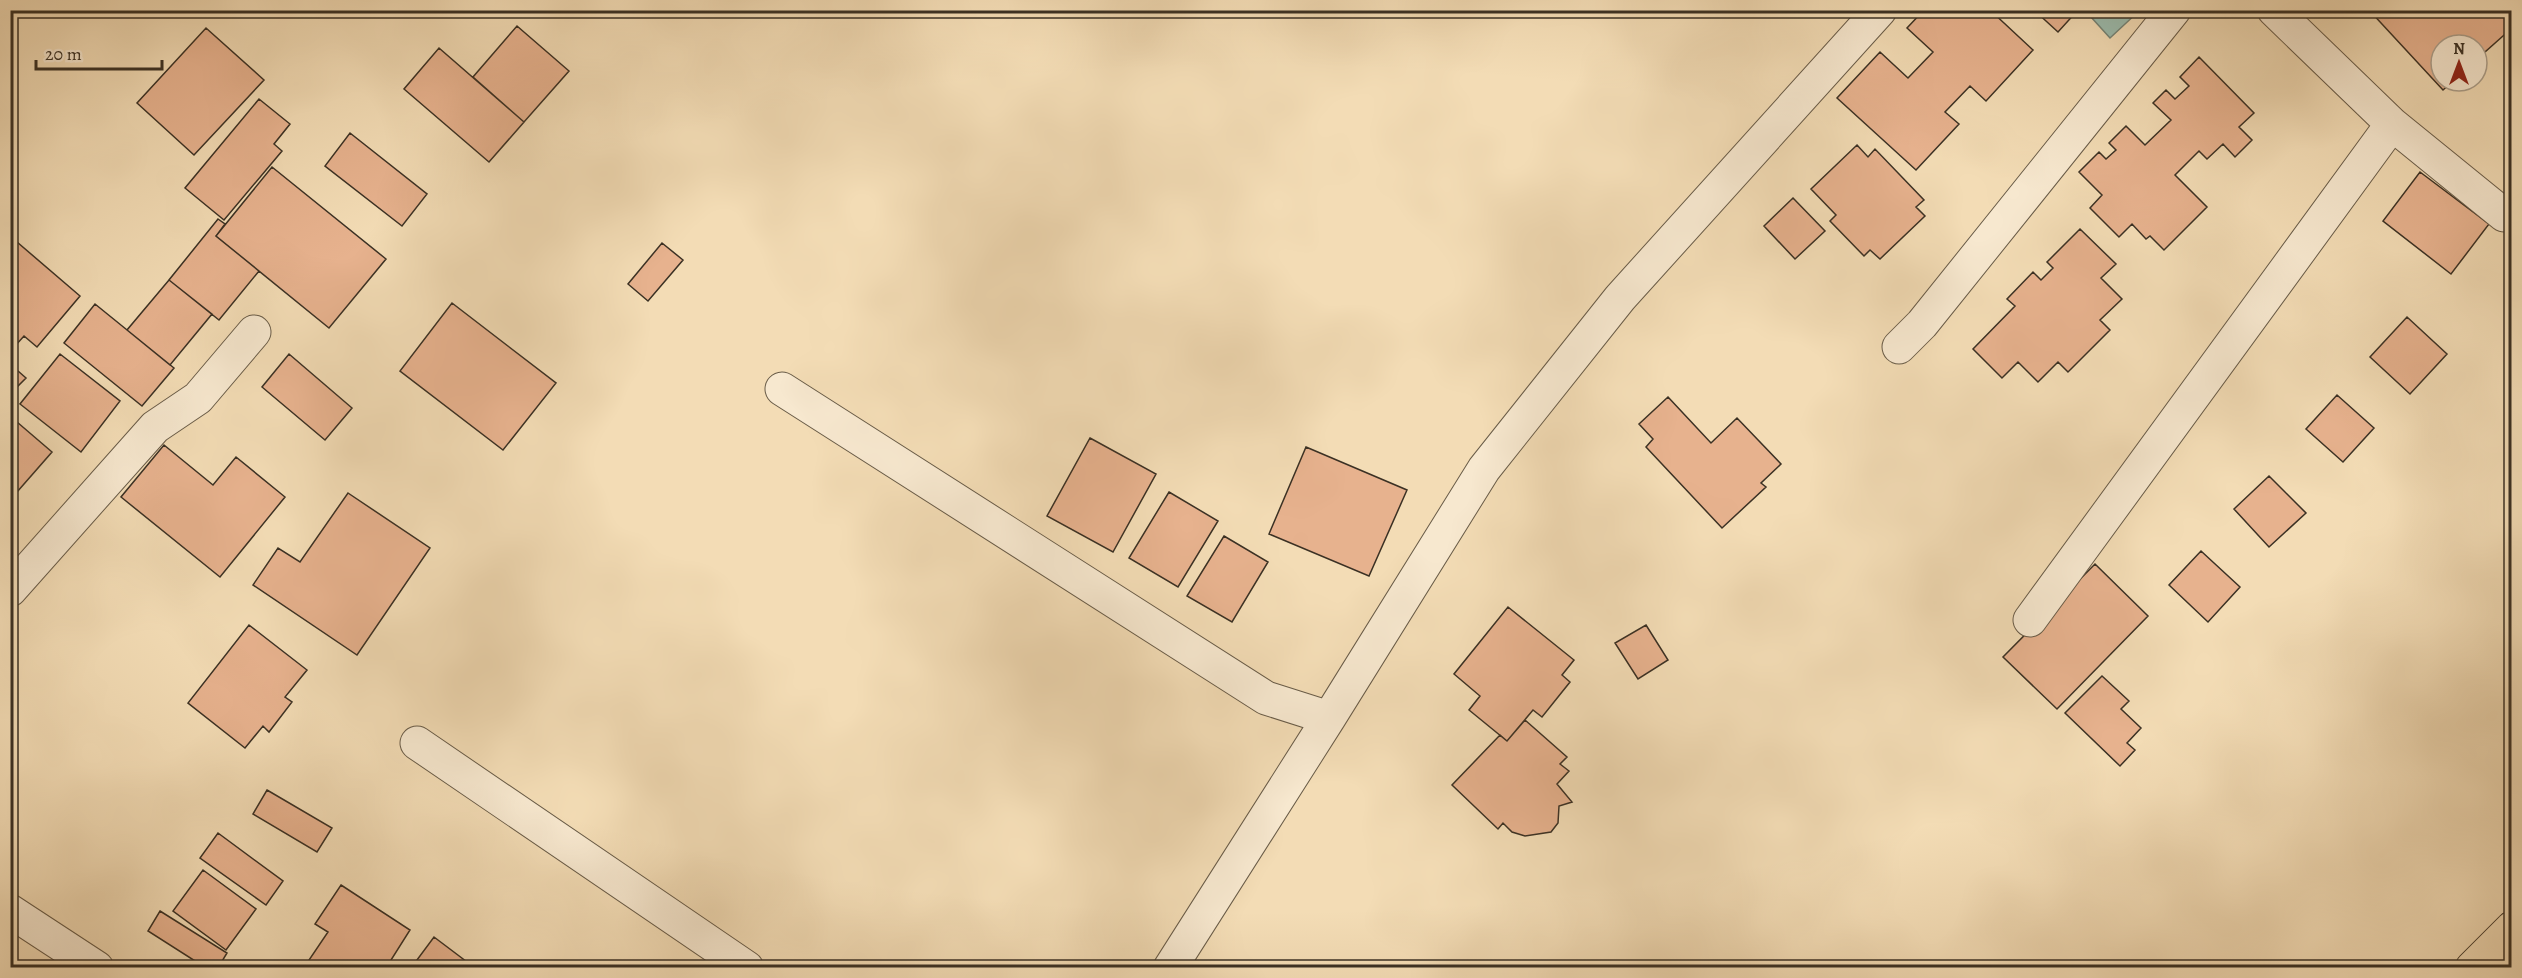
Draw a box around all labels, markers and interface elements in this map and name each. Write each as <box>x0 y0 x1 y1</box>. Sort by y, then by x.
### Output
scale bar <box>36 33 162 71</box>
north arrow <box>2429 33 2489 93</box>
text: N <box>2453 38 2465 60</box>
text: 20 m <box>45 42 82 66</box>

